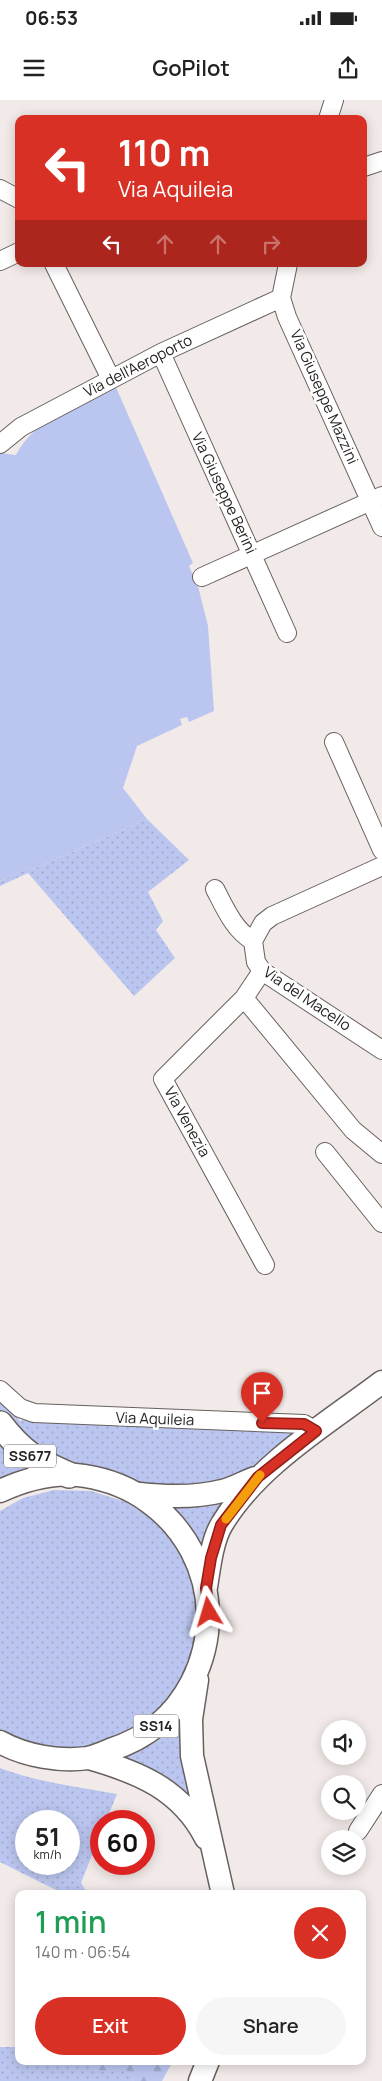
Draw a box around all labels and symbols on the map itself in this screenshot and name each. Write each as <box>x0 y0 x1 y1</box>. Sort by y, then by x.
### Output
street label: Via Giuseppe Mazzini <box>285 326 364 467</box>
street label: Via dell'Aeroporto <box>80 329 196 402</box>
street label: Via Giuseppe Berini <box>187 429 262 557</box>
street label: Via del Macello <box>259 962 355 1036</box>
street label: Via Venezia <box>159 1083 215 1161</box>
pin <box>241 1372 283 1423</box>
street label: Via Aquileia <box>115 1407 195 1430</box>
road number: SS677 <box>4 1444 56 1468</box>
position arrow <box>182 1585 234 1637</box>
road number: SS14 <box>134 1714 178 1738</box>
speed limit sign: 60 <box>90 1810 155 1875</box>

